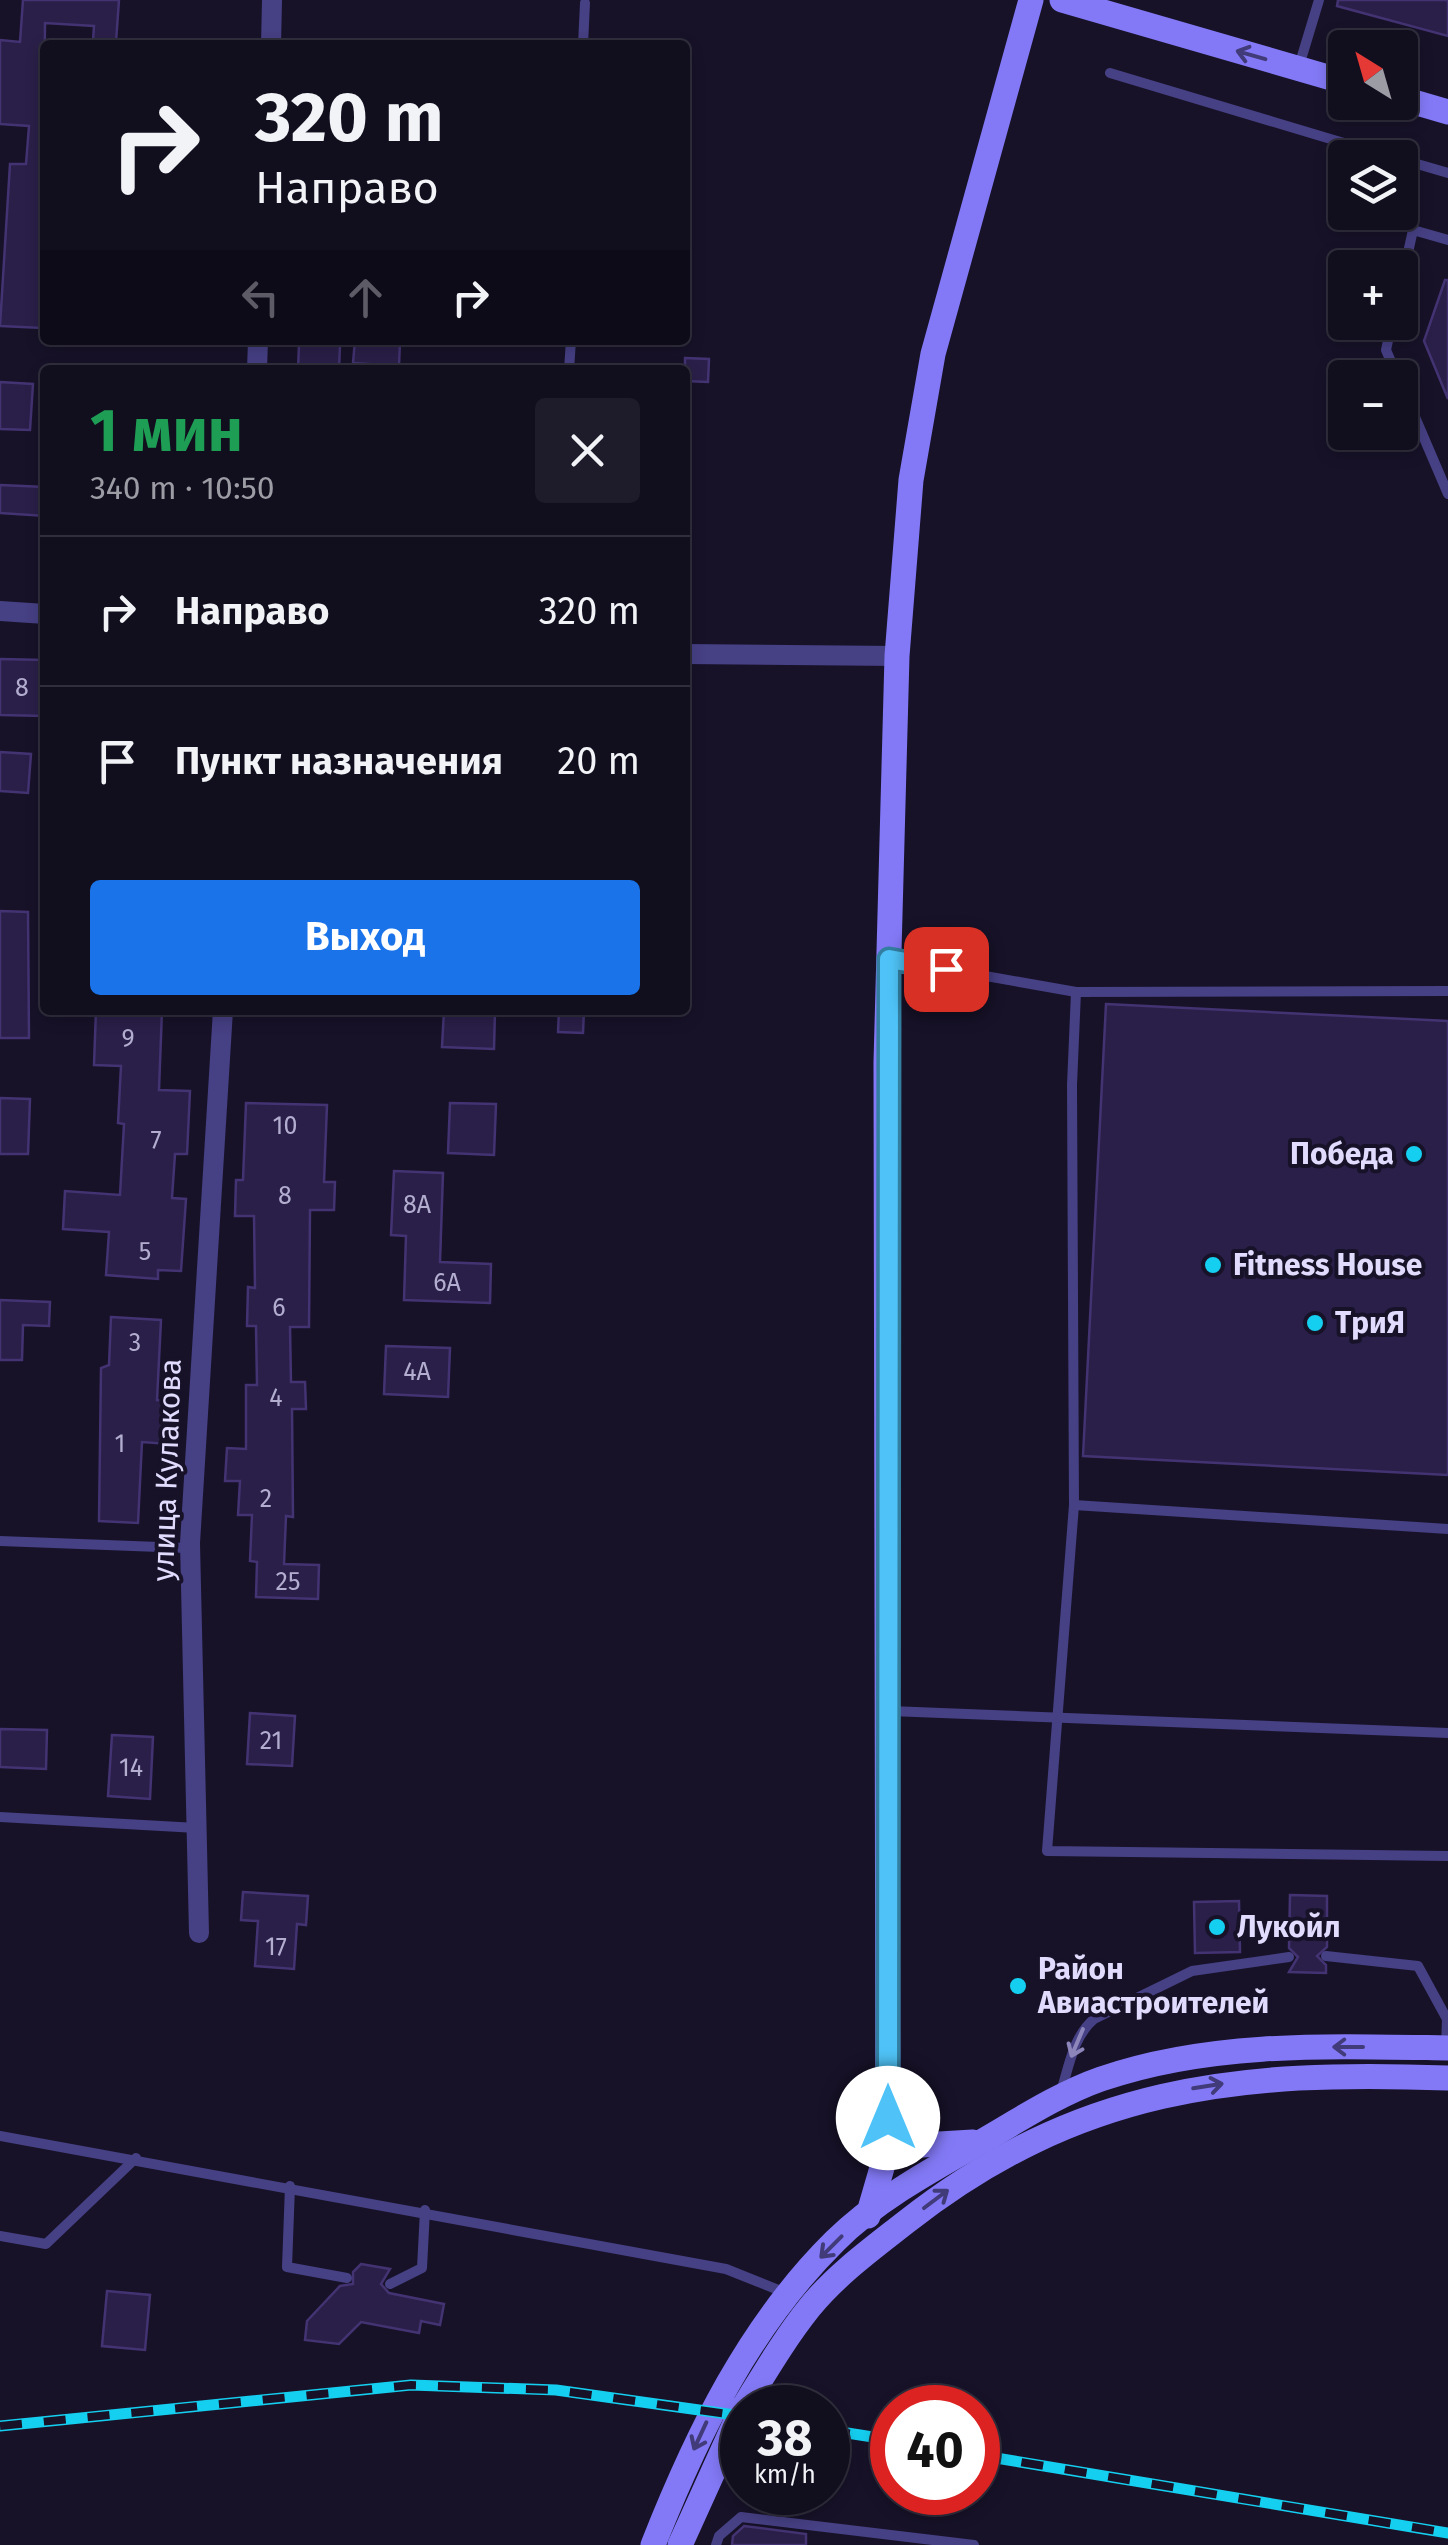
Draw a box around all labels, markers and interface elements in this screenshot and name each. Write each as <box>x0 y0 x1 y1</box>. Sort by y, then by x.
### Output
north arrow <box>1328 30 1418 120</box>
map controls <box>1328 30 1418 450</box>
one-way arrow <box>1236 45 1268 63</box>
text: 320 m <box>255 76 444 160</box>
icon: right <box>90 80 220 210</box>
button: layers <box>1328 140 1418 230</box>
text: Направо <box>255 161 439 215</box>
button: + <box>1328 250 1418 340</box>
icon: left <box>233 270 288 325</box>
icon: ahead <box>338 270 393 325</box>
icon: right <box>443 270 498 325</box>
button: − <box>1328 360 1418 450</box>
text: 1 мин <box>90 395 243 467</box>
button: close <box>535 398 640 503</box>
text: 340 m · 10:50 <box>90 469 275 507</box>
icon: right <box>90 584 145 639</box>
text: Направо <box>175 588 329 634</box>
text: 320 m <box>539 588 640 634</box>
house number: 8 <box>15 673 29 703</box>
icon: arrive <box>90 734 145 789</box>
text: Пункт назначения <box>175 738 503 784</box>
text: 20 m <box>557 738 640 784</box>
button: Выход <box>90 880 640 995</box>
pin <box>904 927 989 1012</box>
icon: arrive <box>919 942 974 997</box>
house number: 9 <box>121 1024 135 1054</box>
house number: 10 <box>273 1111 297 1141</box>
house number: 7 <box>150 1125 162 1155</box>
place label: Победа <box>1290 1136 1394 1172</box>
marker: Победа <box>1403 1143 1425 1165</box>
house number: 8 <box>278 1181 292 1211</box>
house number: 8А <box>403 1190 432 1220</box>
house number: 5 <box>139 1237 151 1267</box>
place label: Fitness House <box>1233 1247 1422 1283</box>
marker: Fitness House <box>1202 1254 1224 1276</box>
house number: 6А <box>433 1268 461 1298</box>
house number: 6 <box>272 1293 286 1323</box>
place label: ТриЯ <box>1335 1305 1405 1341</box>
marker: ТриЯ <box>1304 1312 1326 1334</box>
house number: 3 <box>129 1328 141 1358</box>
house number: 4А <box>403 1357 431 1387</box>
street label: улица Кулакова <box>145 1358 189 1582</box>
house number: 4 <box>269 1383 283 1413</box>
house number: 1 <box>115 1429 125 1459</box>
house number: 2 <box>260 1484 272 1514</box>
house number: 25 <box>276 1567 300 1597</box>
house number: 21 <box>260 1726 282 1756</box>
house number: 14 <box>119 1753 143 1783</box>
place label: Лукойл <box>1237 1909 1341 1945</box>
marker: Лукойл <box>1206 1916 1228 1938</box>
house number: 17 <box>265 1932 287 1962</box>
place label: Район Авиастроителей <box>1037 1951 1269 2021</box>
marker: Район Авиастроителей <box>1007 1975 1029 1997</box>
one-way arrow <box>1067 2027 1085 2058</box>
one-way arrow <box>1333 2037 1365 2056</box>
position arrow <box>836 2066 940 2170</box>
one-way arrow <box>1192 2076 1224 2095</box>
one-way arrow <box>922 2189 949 2210</box>
one-way arrow <box>819 2234 843 2258</box>
speed limit sign: 40 <box>870 2385 1000 2515</box>
text: 38 <box>757 2408 813 2468</box>
one-way arrow <box>690 2420 709 2450</box>
text: km/h <box>754 2460 816 2490</box>

